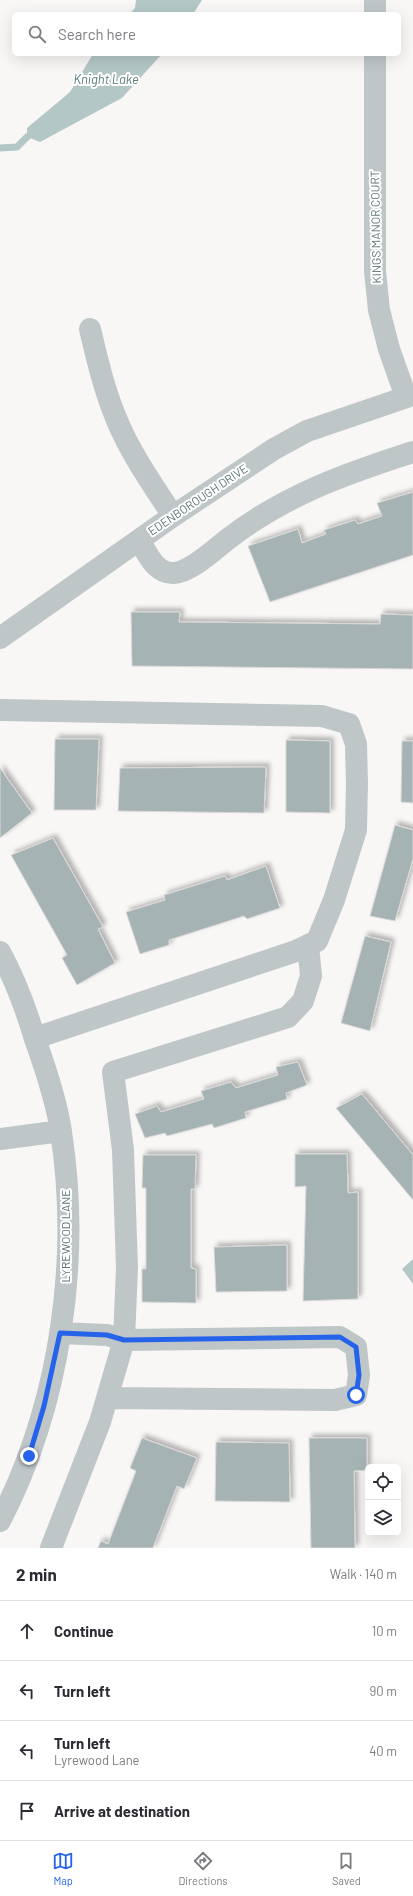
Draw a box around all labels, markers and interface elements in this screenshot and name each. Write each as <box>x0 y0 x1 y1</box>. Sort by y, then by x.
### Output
search box <box>12 12 401 56</box>
icon: search <box>26 23 48 45</box>
text: Search here <box>58 25 136 43</box>
water label: Knight Lake <box>73 71 139 87</box>
street label: KINGS MANOR COURT <box>367 170 383 284</box>
street label: EDENBOROUGH DRIVE <box>145 461 250 538</box>
street label: LYREWOOD LANE <box>58 1190 72 1282</box>
route start <box>347 1386 365 1404</box>
route end <box>20 1447 38 1465</box>
map controls <box>365 1464 401 1536</box>
button: locate <box>365 1464 401 1500</box>
button: layers <box>365 1500 401 1536</box>
text: 2 min <box>16 1564 57 1584</box>
text: Walk · 140 m <box>330 1566 397 1582</box>
icon: ahead <box>16 1620 38 1642</box>
text: Continue <box>54 1622 114 1640</box>
text: 10 m <box>372 1623 397 1639</box>
icon: left <box>16 1680 38 1702</box>
text: Turn left <box>54 1682 110 1700</box>
text: 90 m <box>370 1683 397 1699</box>
text: Turn left <box>54 1734 110 1752</box>
icon: left <box>16 1740 38 1762</box>
text: 40 m <box>369 1743 397 1759</box>
text: Lyrewood Lane <box>54 1752 140 1768</box>
icon: arrive <box>16 1800 38 1822</box>
text: Arrive at destination <box>54 1802 190 1820</box>
tab: Map <box>52 1850 74 1887</box>
tab: Directions <box>178 1850 228 1887</box>
tab: Saved <box>332 1850 361 1887</box>

